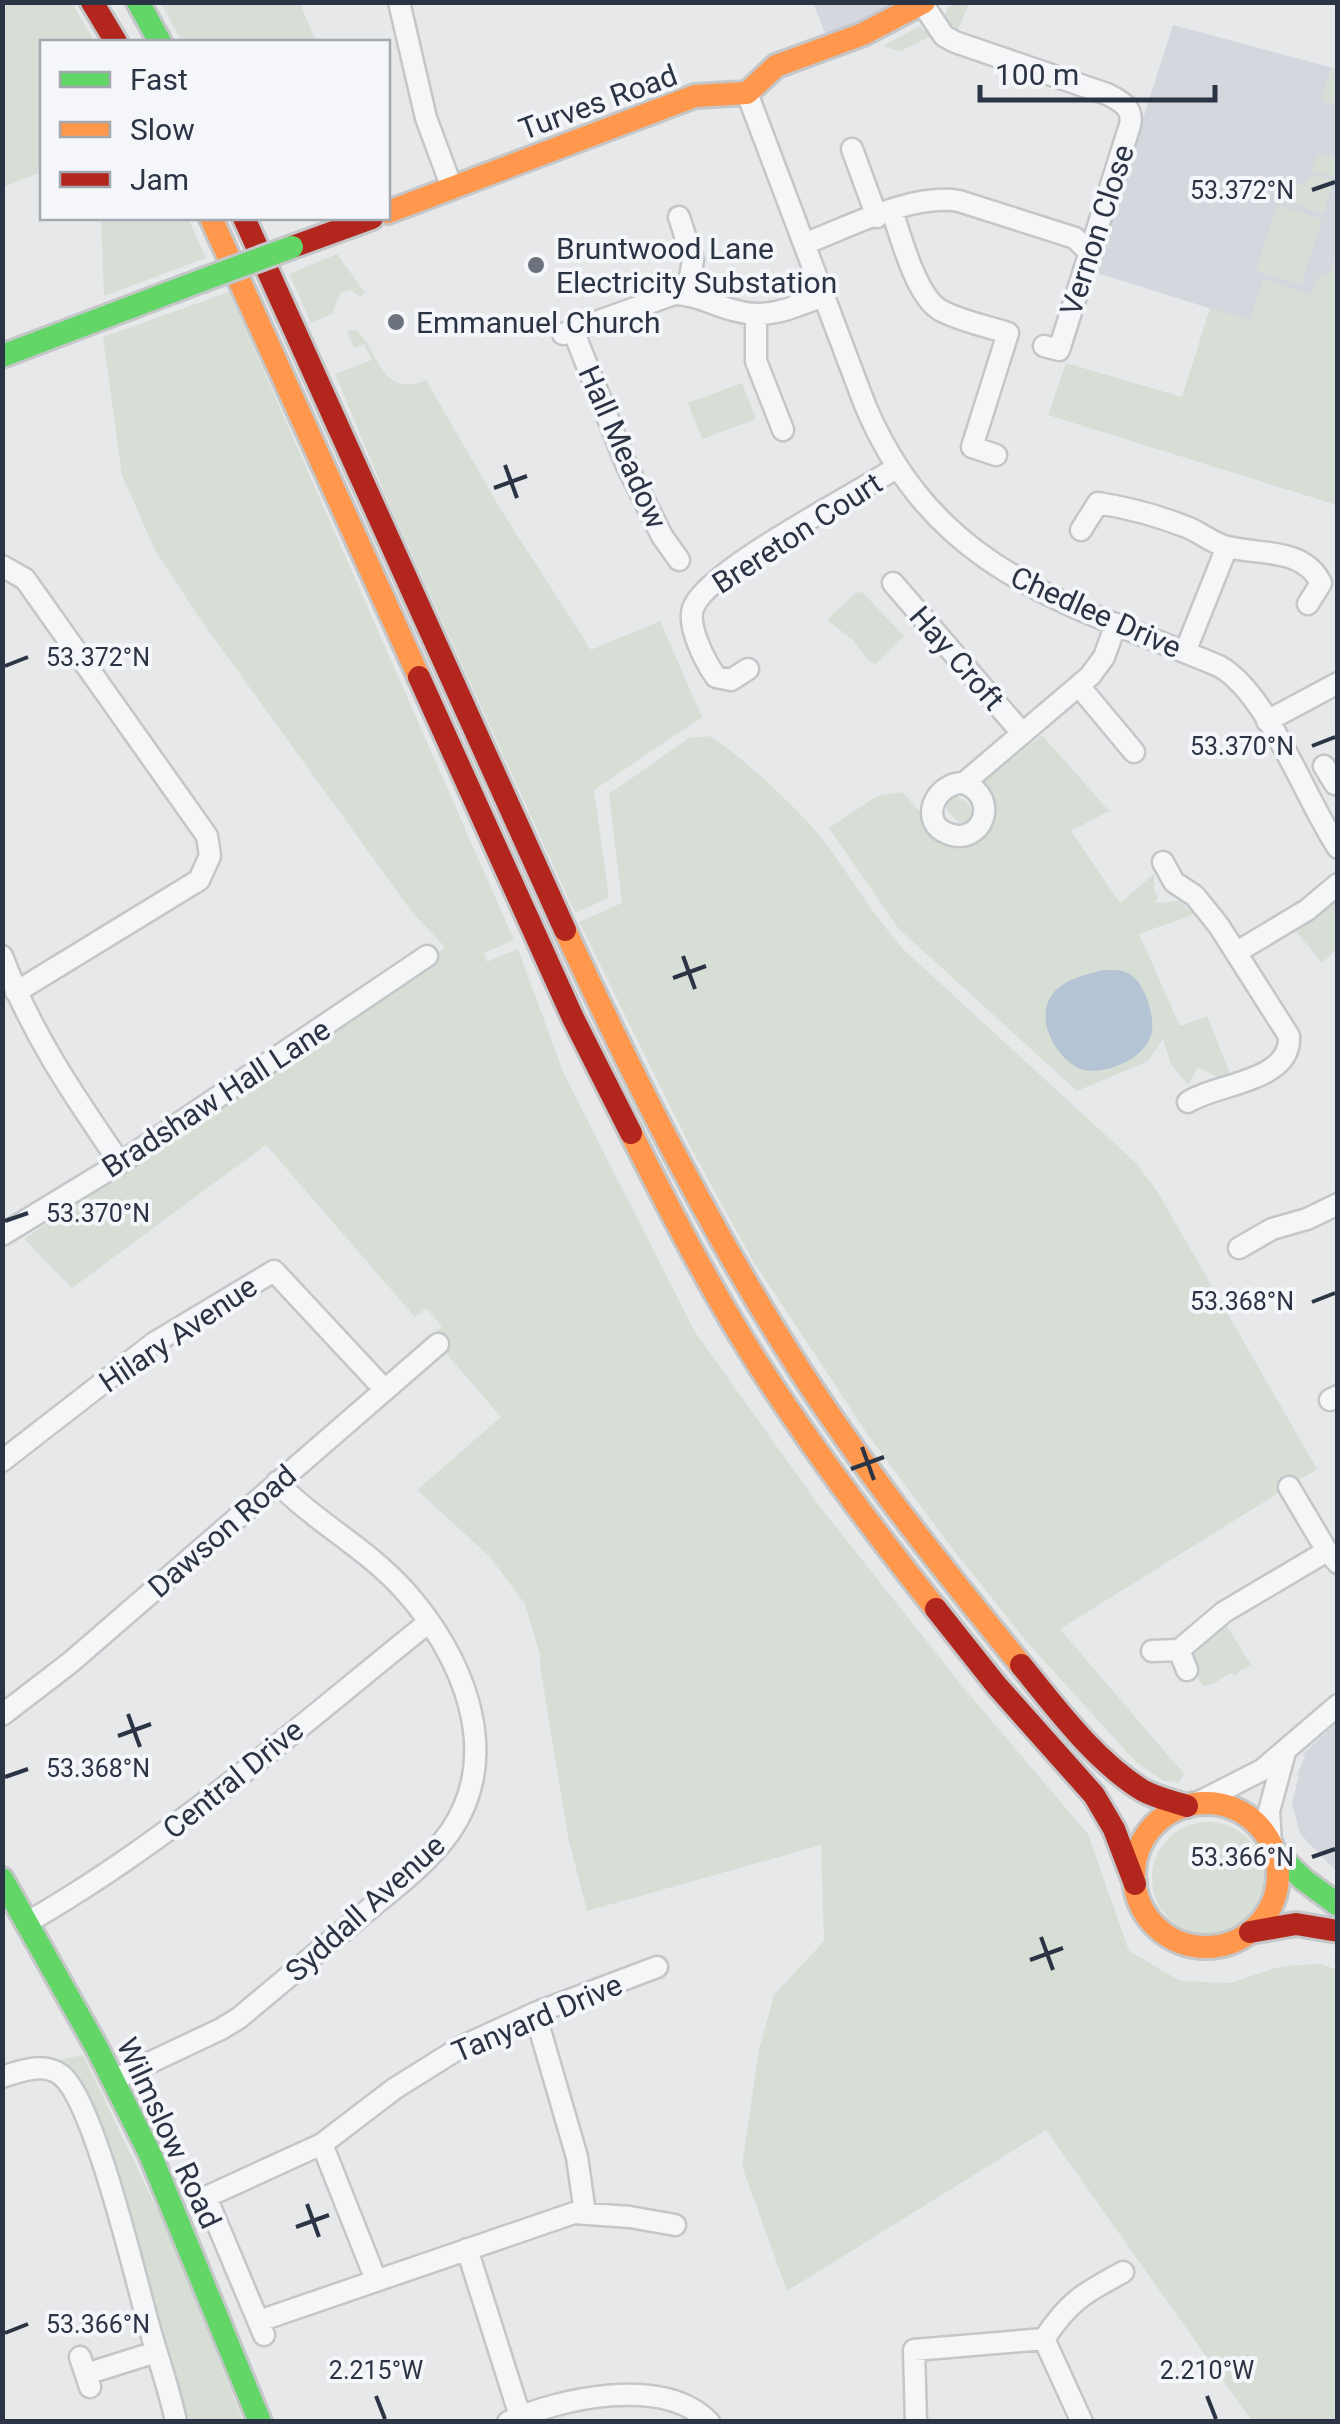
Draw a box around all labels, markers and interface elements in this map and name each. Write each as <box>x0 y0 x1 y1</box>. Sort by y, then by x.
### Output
legend <box>40 40 390 220</box>
scale bar <box>980 40 1215 102</box>
street label: Turves Road <box>514 57 682 147</box>
text: 100 m <box>995 57 1079 92</box>
text: Fast <box>130 62 188 97</box>
text: Slow <box>130 112 195 147</box>
street label: Vernon Close <box>1053 140 1141 320</box>
text: Jam <box>130 162 189 197</box>
text: 53.372°N <box>1190 176 1294 205</box>
place label: Bruntwood Lane Electricity Substation <box>556 231 837 300</box>
marker: Bruntwood Lane Electricity Substation <box>525 254 547 276</box>
place label: Emmanuel Church <box>416 305 660 340</box>
marker: Emmanuel Church <box>385 311 407 333</box>
street label: Hall Meadow <box>571 360 675 534</box>
street label: Brereton Court <box>706 465 888 601</box>
street label: Chedlee Drive <box>1005 559 1187 665</box>
street label: Hay Croft <box>902 599 1012 717</box>
text: 53.372°N <box>46 643 150 672</box>
text: 53.370°N <box>1190 732 1294 761</box>
street label: Bradshaw Hall Lane <box>96 1011 336 1185</box>
text: 53.370°N <box>46 1199 150 1228</box>
street label: Hilary Avenue <box>93 1268 263 1400</box>
text: 53.368°N <box>1190 1287 1294 1316</box>
street label: Dawson Road <box>141 1457 303 1605</box>
street label: Central Drive <box>156 1712 310 1846</box>
text: 53.368°N <box>46 1754 150 1783</box>
street label: Syddall Avenue <box>278 1827 452 1989</box>
text: 53.366°N <box>1190 1843 1294 1872</box>
street label: Tanyard Drive <box>447 1967 627 2069</box>
street label: Wilmslow Road <box>110 2032 228 2234</box>
text: 53.366°N <box>46 2310 150 2339</box>
text: 2.215°W <box>329 2356 423 2385</box>
text: 2.210°W <box>1160 2356 1254 2385</box>

